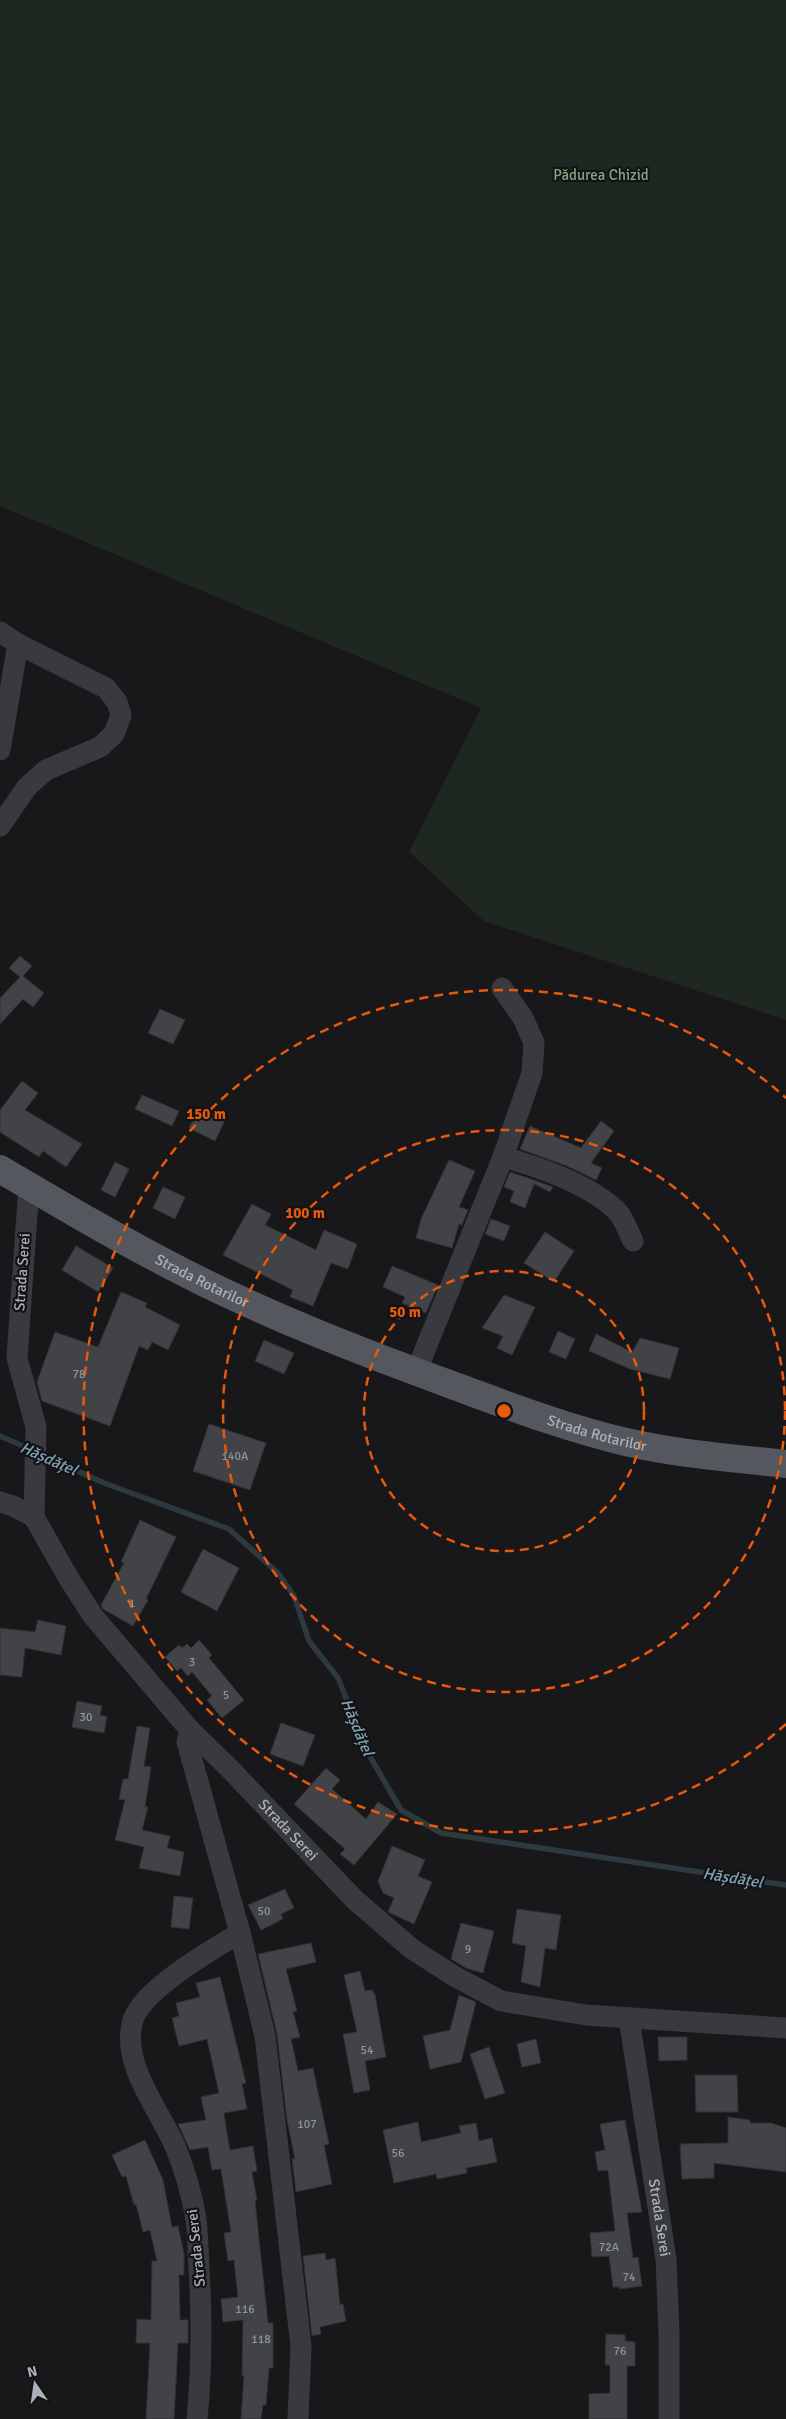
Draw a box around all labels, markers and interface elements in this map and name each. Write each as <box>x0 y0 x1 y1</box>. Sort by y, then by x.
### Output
park label: Pădurea Chizid <box>553 166 649 184</box>
text: 150 m <box>186 1105 226 1123</box>
text: 100 m <box>285 1204 325 1222</box>
street label: Strada Serei <box>10 1232 34 1312</box>
street label: Strada Rotarilor <box>152 1250 252 1312</box>
text: 50 m <box>389 1303 421 1321</box>
house number: 78 <box>73 1367 85 1382</box>
centre of rings <box>495 1402 513 1420</box>
street label: Strada Rotarilor <box>545 1411 649 1455</box>
water label: Hășdățel <box>17 1437 81 1481</box>
house number: 140A <box>222 1449 249 1464</box>
house number: 1 <box>129 1596 135 1611</box>
house number: 3 <box>189 1655 195 1670</box>
house number: 5 <box>223 1688 229 1703</box>
water label: Hășdățel <box>336 1696 379 1760</box>
house number: 30 <box>80 1710 92 1725</box>
street label: Strada Serei <box>255 1795 322 1864</box>
water label: Hășdățel <box>701 1863 766 1893</box>
house number: 50 <box>258 1904 270 1919</box>
house number: 9 <box>465 1942 471 1957</box>
house number: 54 <box>361 2043 374 2058</box>
house number: 107 <box>297 2117 317 2132</box>
house number: 56 <box>392 2146 404 2161</box>
street label: Strada Serei <box>645 2178 674 2258</box>
street label: Strada Serei <box>183 2208 209 2288</box>
house number: 72A <box>599 2240 620 2255</box>
house number: 74 <box>623 2270 636 2285</box>
house number: 116 <box>235 2302 255 2317</box>
house number: 118 <box>251 2332 271 2347</box>
house number: 76 <box>614 2344 626 2359</box>
north arrow <box>10 2359 60 2409</box>
text: N <box>26 2362 39 2381</box>

